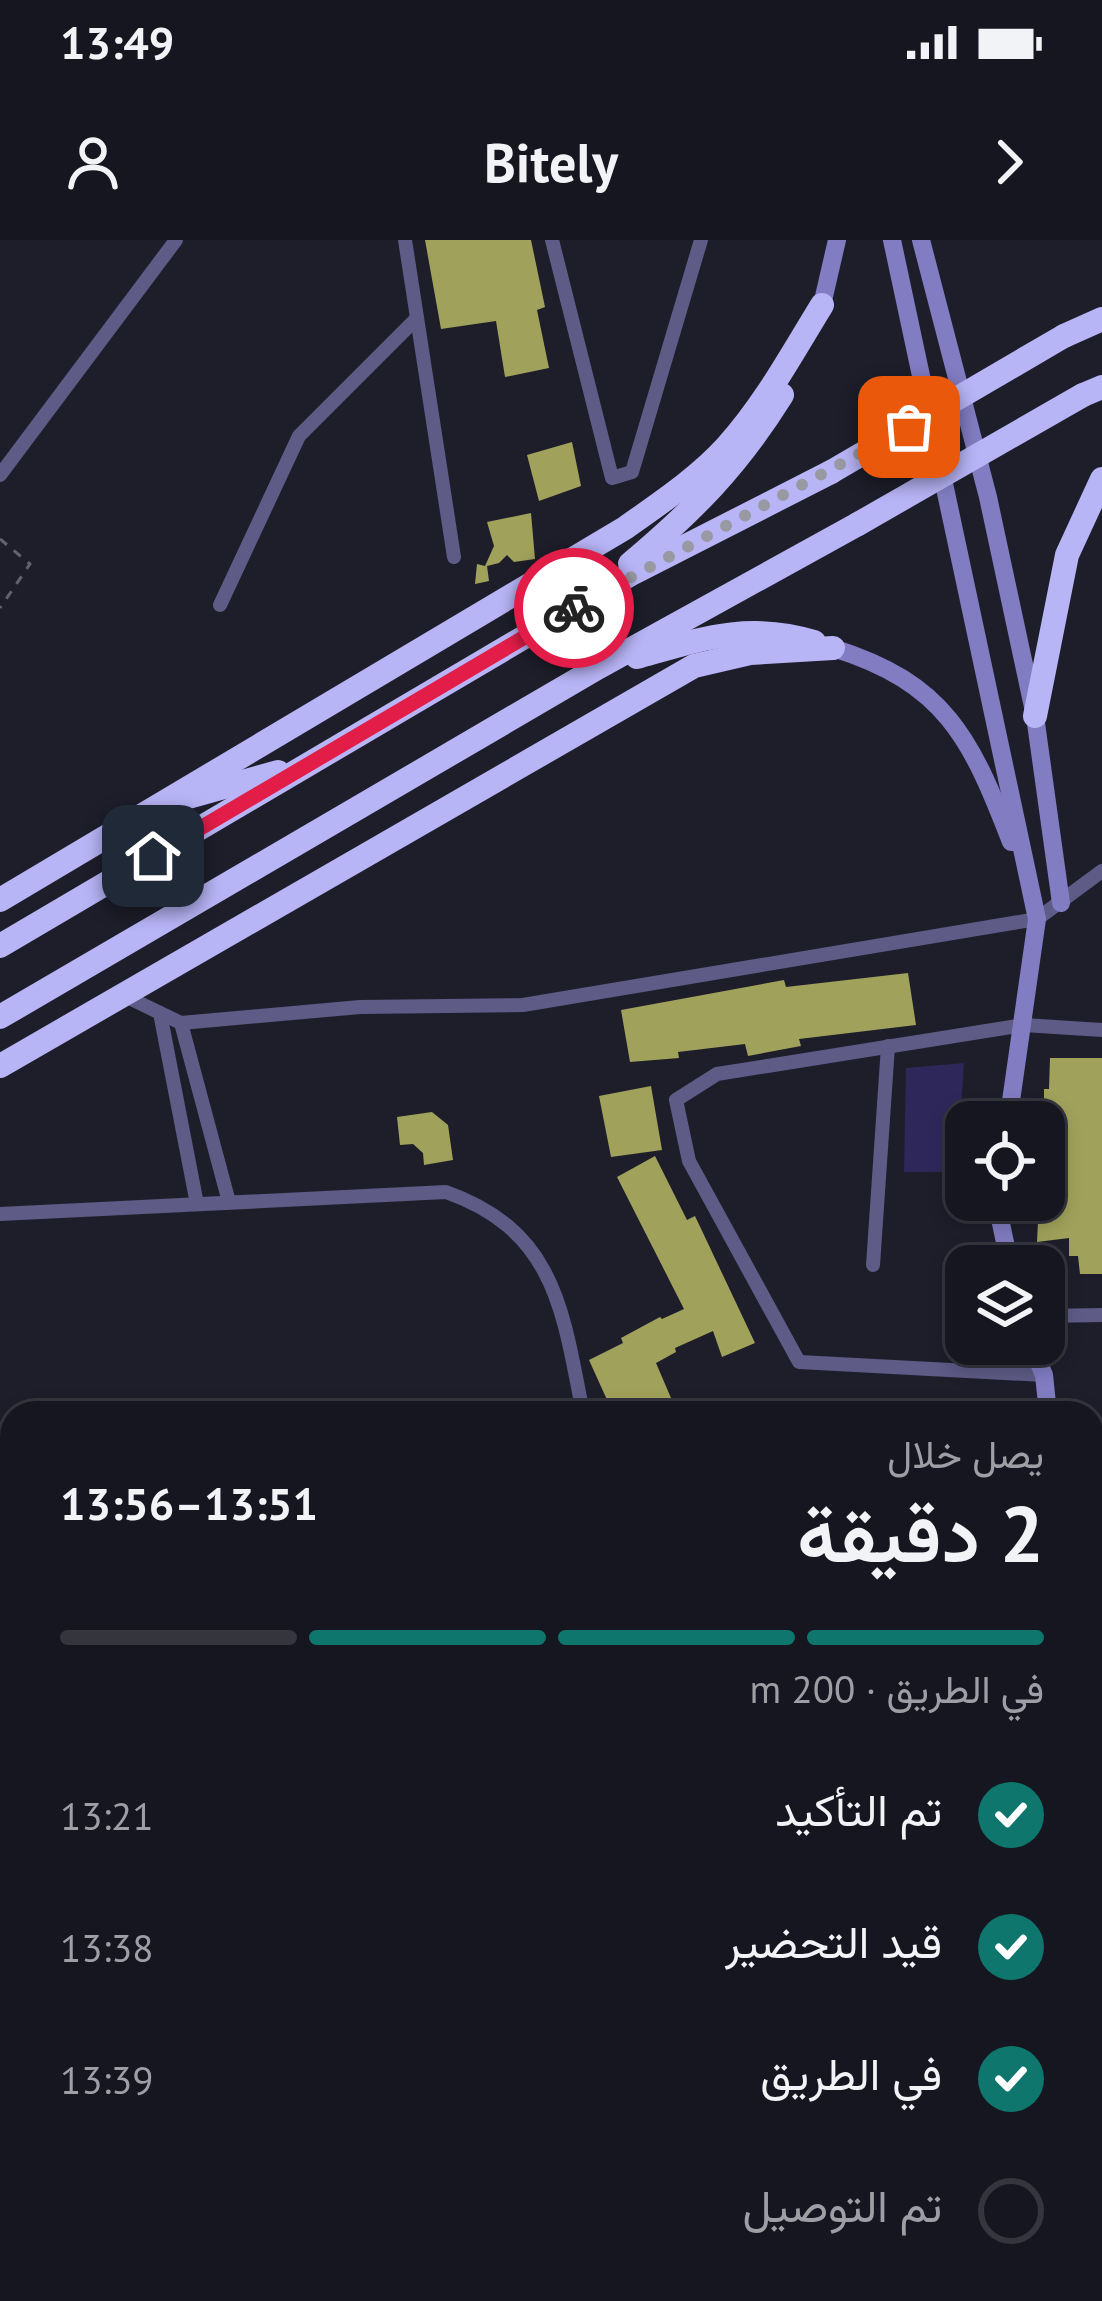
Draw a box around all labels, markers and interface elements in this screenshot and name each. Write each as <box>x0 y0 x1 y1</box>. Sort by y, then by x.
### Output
text: 13:49 <box>60 13 174 71</box>
text: Bitely <box>484 127 618 197</box>
icon: person <box>60 129 126 195</box>
icon: forward <box>976 129 1042 195</box>
pin <box>858 376 960 478</box>
icon: bag <box>876 394 942 460</box>
courier <box>514 548 634 668</box>
icon: bike <box>541 575 607 641</box>
pin <box>102 805 204 907</box>
icon: home <box>120 823 186 889</box>
map controls <box>945 1101 1065 1365</box>
button: locate <box>945 1101 1065 1221</box>
button: layers <box>945 1245 1065 1365</box>
text: يصل خلال <box>887 1428 1044 1479</box>
text: 13:51–13:56 <box>60 1474 318 1532</box>
text: 2 دقيقة <box>797 1483 1044 1584</box>
text: في الطريق · 200 m <box>749 1663 1044 1714</box>
text: تم التأكيد <box>775 1780 942 1838</box>
icon: check <box>978 1782 1044 1848</box>
text: 13:21 <box>60 1790 154 1841</box>
text: قيد التحضير <box>725 1912 942 1970</box>
icon: check <box>978 1914 1044 1980</box>
text: 13:38 <box>60 1922 154 1973</box>
text: في الطريق <box>760 2044 942 2102</box>
icon: check <box>978 2046 1044 2112</box>
text: 13:39 <box>60 2054 154 2105</box>
text: تم التوصيل <box>742 2176 942 2234</box>

